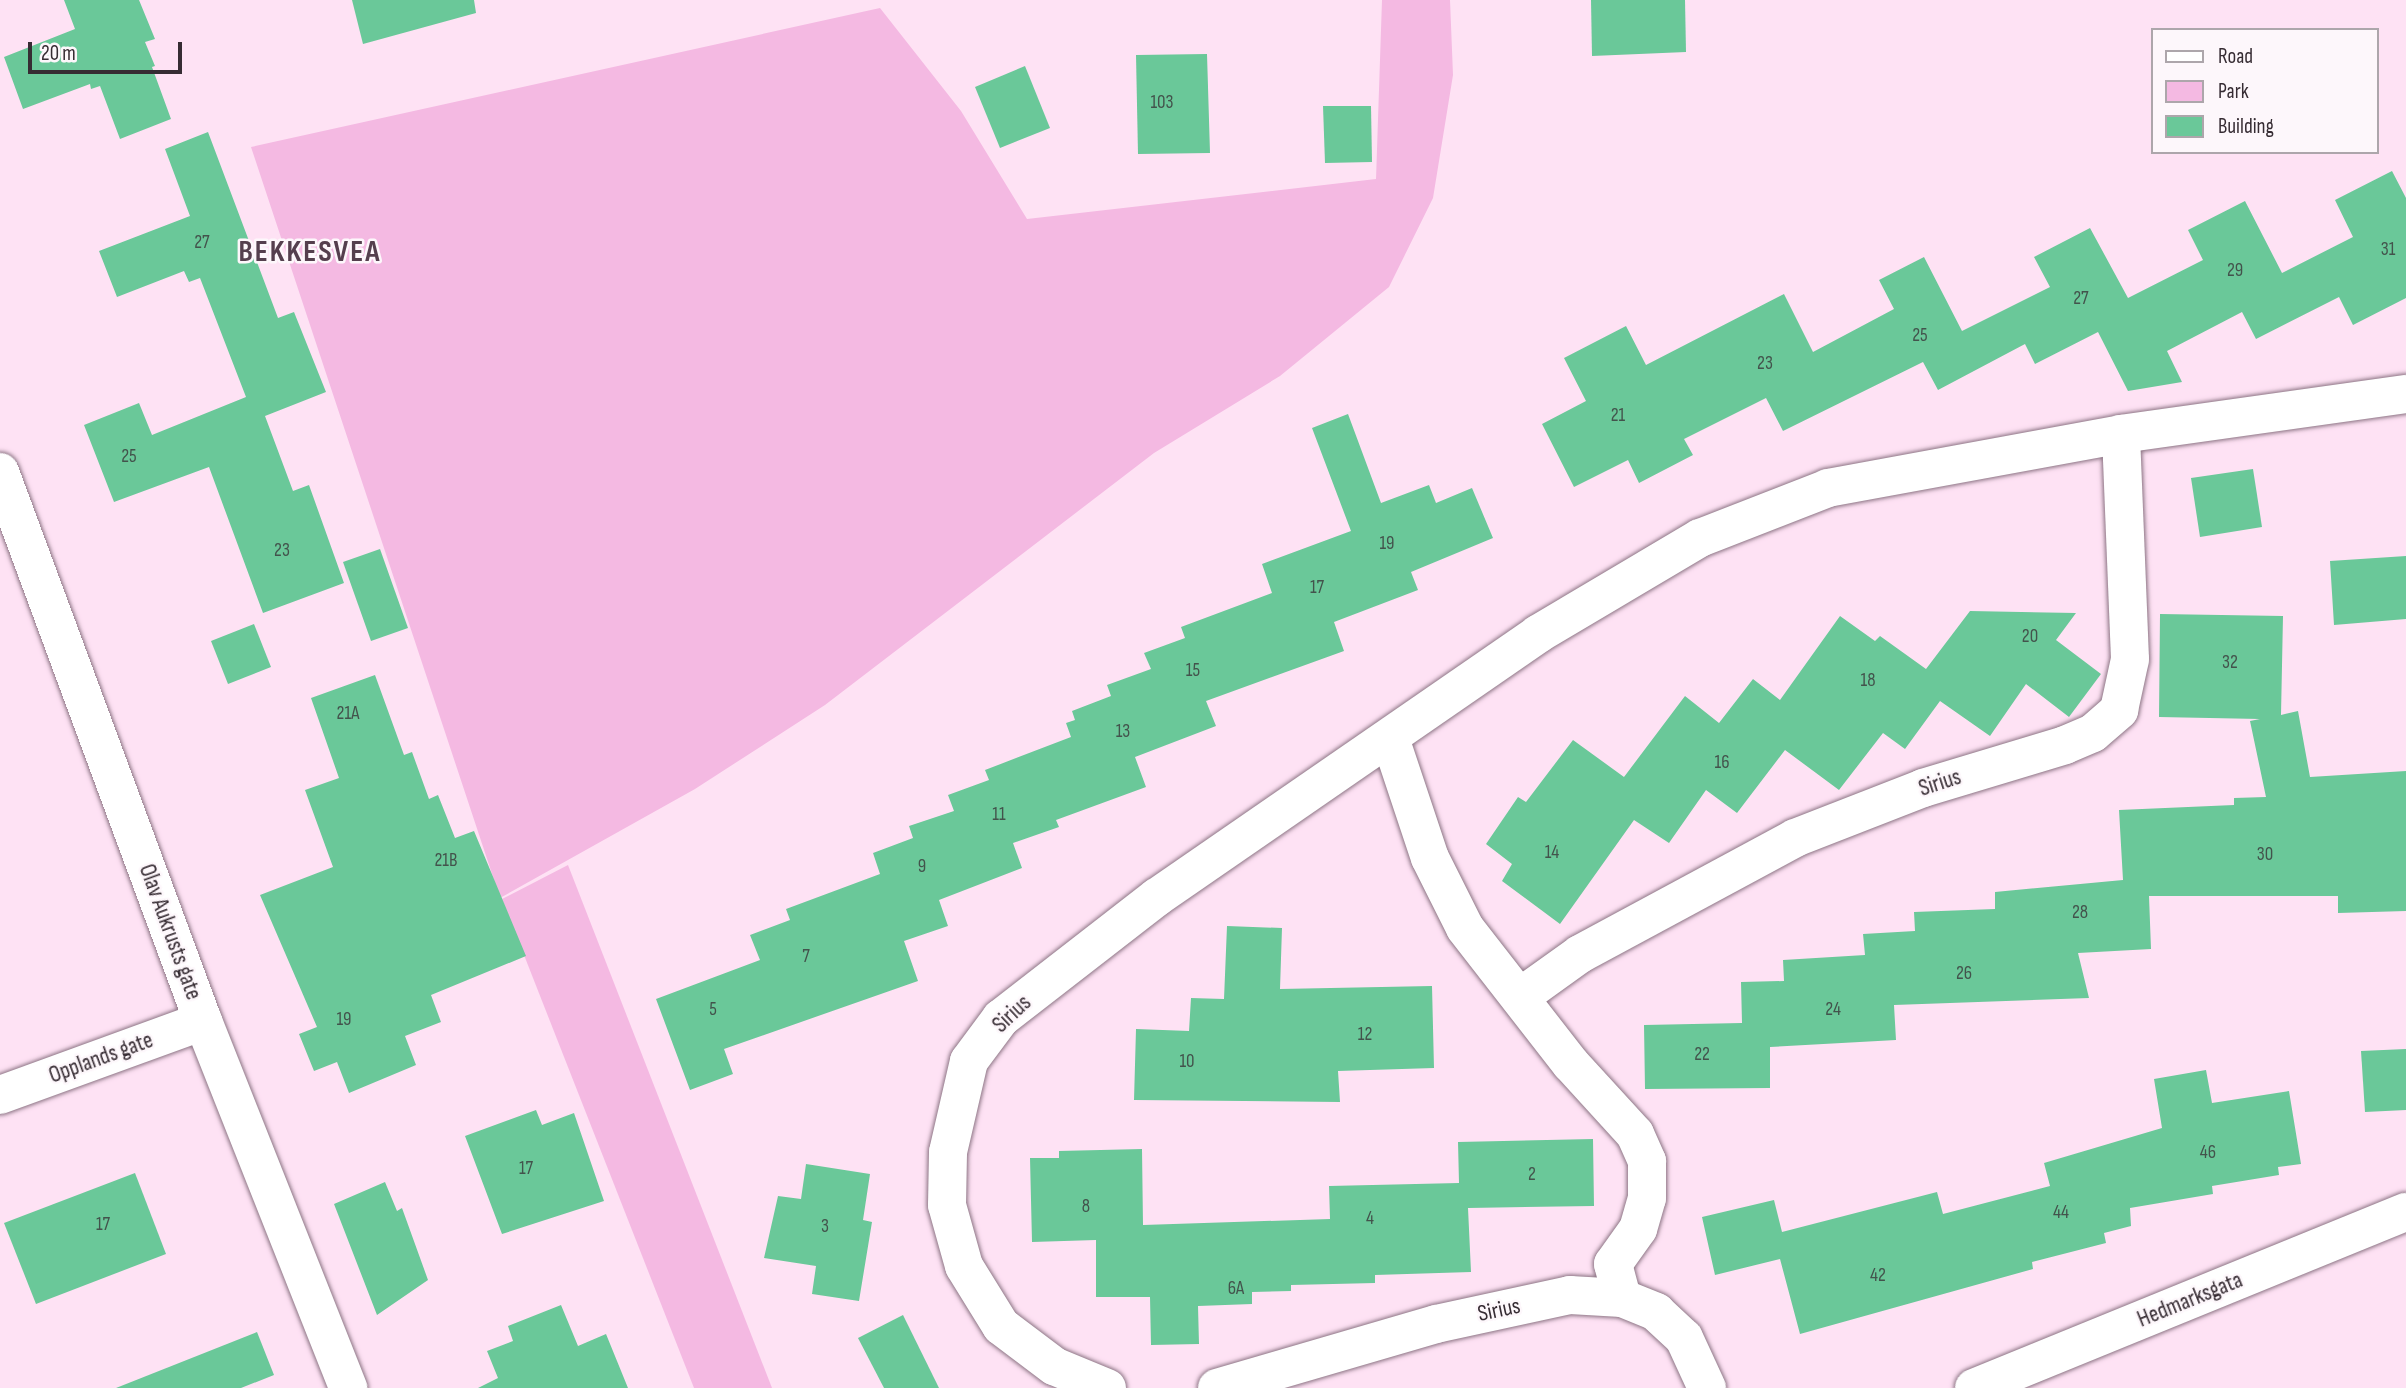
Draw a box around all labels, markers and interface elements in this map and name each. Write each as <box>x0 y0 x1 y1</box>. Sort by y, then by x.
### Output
scale bar <box>32 28 186 72</box>
legend <box>2150 28 2378 154</box>
text: 20 m <box>41 41 76 66</box>
text: Road <box>2218 44 2253 69</box>
text: Park <box>2218 79 2249 104</box>
house number: 103 <box>1150 92 1174 114</box>
text: Building <box>2218 114 2274 139</box>
house number: 27 <box>194 232 210 254</box>
district label: BEKKESVEA <box>240 234 380 270</box>
house number: 31 <box>2381 239 2395 261</box>
house number: 29 <box>2227 260 2243 282</box>
house number: 27 <box>2073 288 2089 310</box>
house number: 25 <box>1912 325 1928 347</box>
house number: 23 <box>1757 353 1773 375</box>
house number: 21 <box>1611 405 1625 427</box>
house number: 25 <box>121 446 137 468</box>
house number: 19 <box>1379 533 1395 555</box>
house number: 23 <box>274 540 290 562</box>
house number: 17 <box>1310 577 1324 599</box>
house number: 20 <box>2022 626 2038 648</box>
house number: 32 <box>2222 652 2238 674</box>
house number: 15 <box>1186 660 1200 682</box>
house number: 18 <box>1861 670 1875 692</box>
house number: 21A <box>337 703 359 725</box>
house number: 13 <box>1116 721 1130 743</box>
house number: 16 <box>1715 752 1729 774</box>
street label: Sirius <box>1915 763 1965 803</box>
house number: 11 <box>992 804 1006 826</box>
house number: 14 <box>1545 842 1559 864</box>
house number: 30 <box>2257 844 2273 866</box>
house number: 21B <box>434 850 458 872</box>
house number: 9 <box>918 856 926 878</box>
street label: Olav Aukrusts gate <box>133 860 207 1004</box>
house number: 28 <box>2072 902 2088 924</box>
house number: 7 <box>802 946 810 968</box>
house number: 26 <box>1956 963 1972 985</box>
street label: Sirius <box>987 989 1037 1039</box>
house number: 5 <box>709 999 717 1021</box>
house number: 24 <box>1825 999 1841 1021</box>
house number: 19 <box>336 1009 352 1031</box>
house number: 12 <box>1358 1024 1372 1046</box>
street label: Opplands gate <box>45 1026 157 1090</box>
house number: 22 <box>1694 1044 1710 1066</box>
house number: 10 <box>1179 1051 1195 1073</box>
house number: 46 <box>2200 1142 2216 1164</box>
house number: 17 <box>519 1158 533 1180</box>
house number: 2 <box>1528 1164 1536 1186</box>
house number: 8 <box>1082 1196 1090 1218</box>
house number: 44 <box>2053 1202 2069 1224</box>
house number: 4 <box>1366 1208 1374 1230</box>
house number: 17 <box>96 1214 110 1236</box>
house number: 3 <box>821 1216 829 1238</box>
house number: 42 <box>1870 1265 1886 1287</box>
street label: Hedmarksgata <box>2133 1266 2247 1334</box>
house number: 6A <box>1228 1278 1244 1300</box>
street label: Sirius <box>1475 1292 1523 1328</box>

